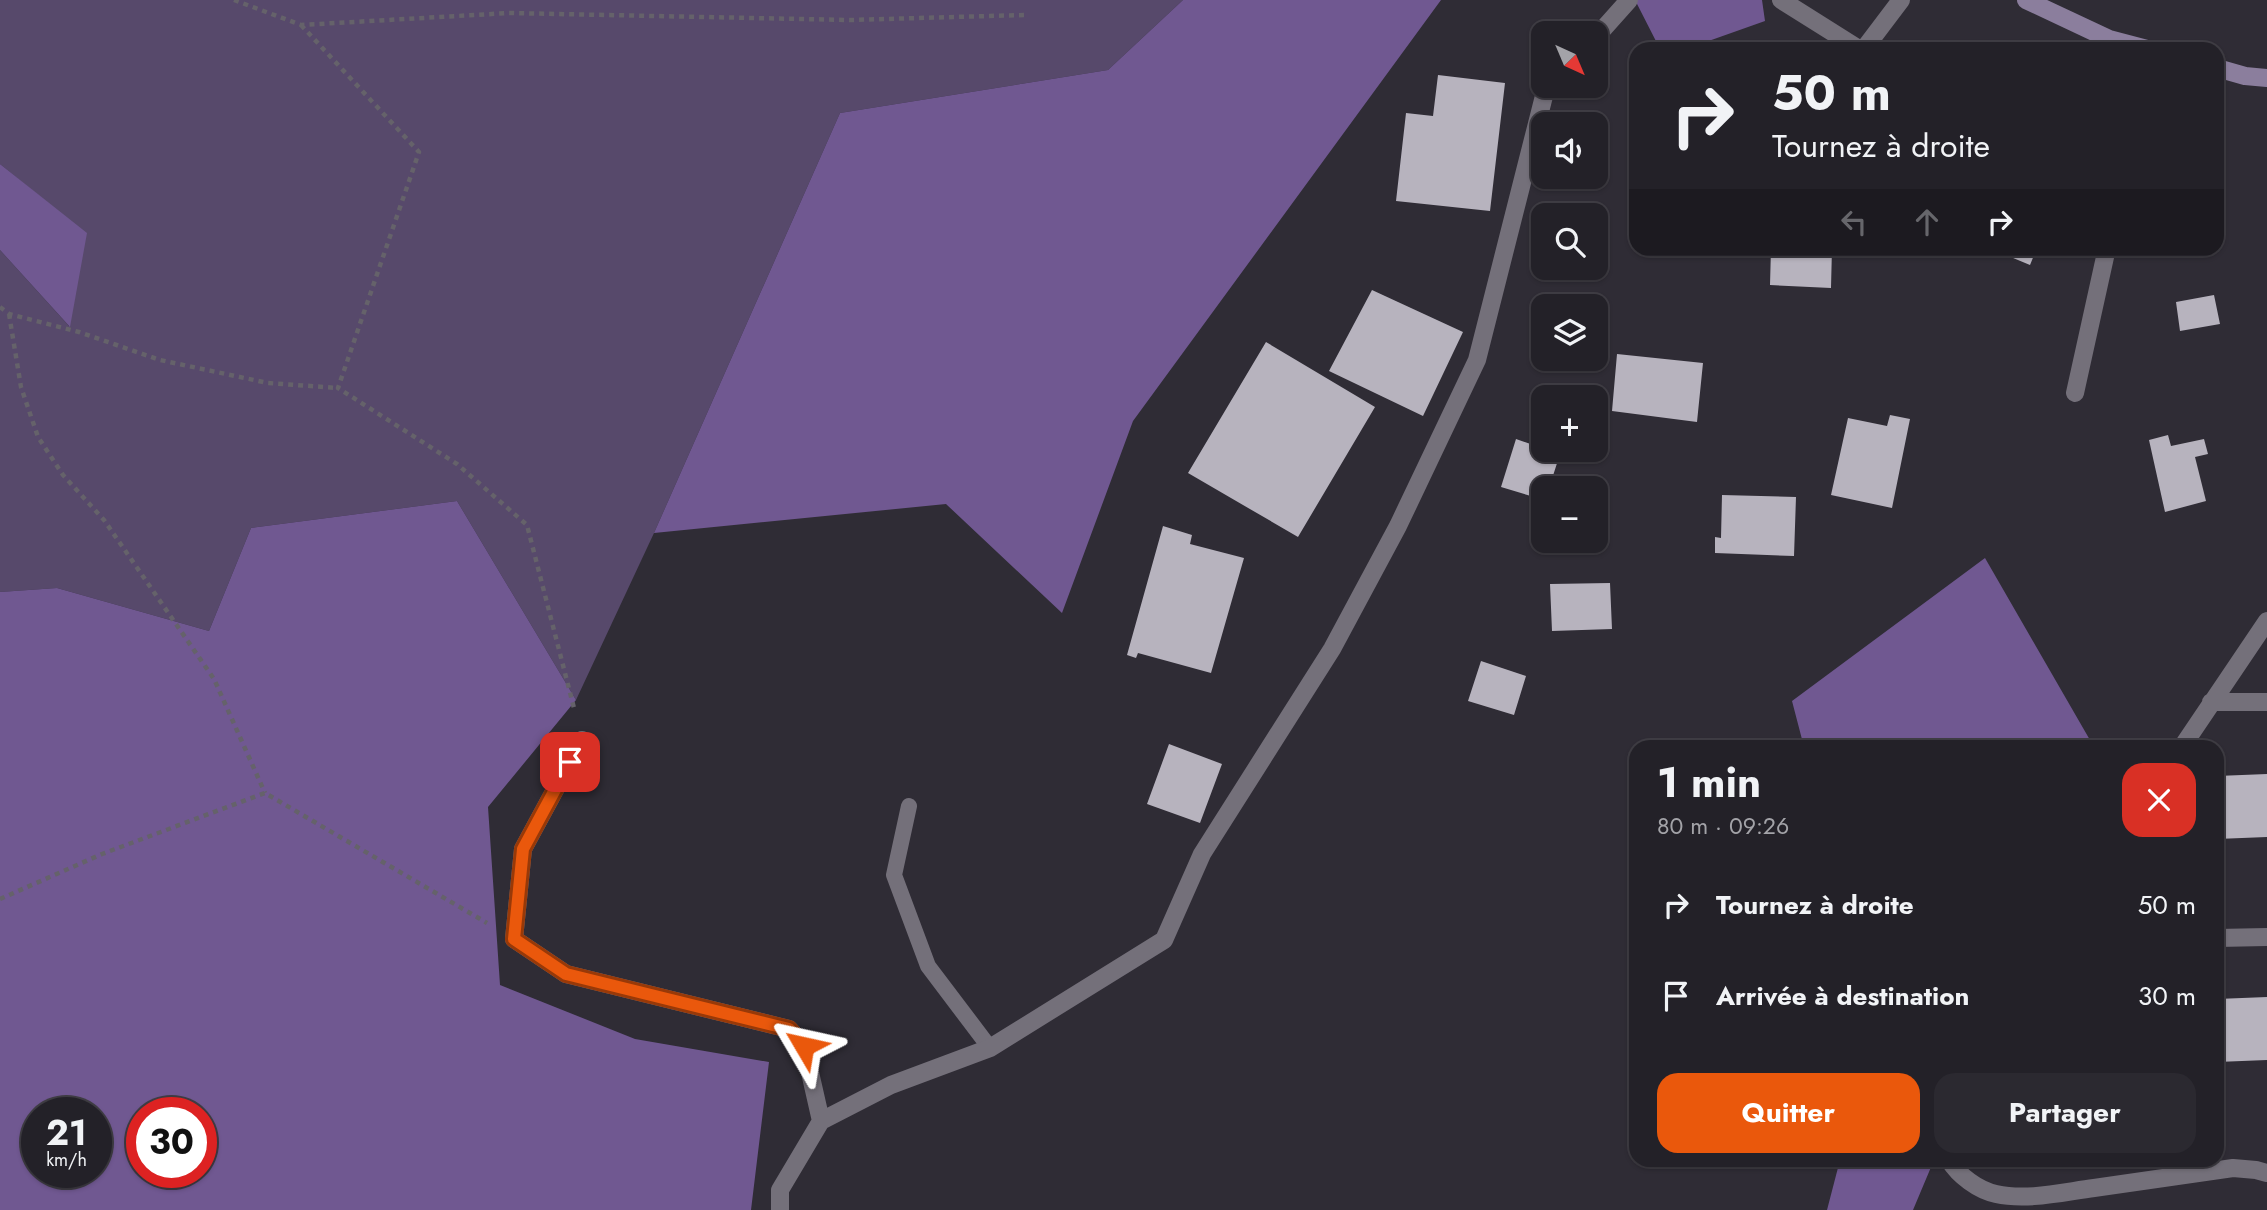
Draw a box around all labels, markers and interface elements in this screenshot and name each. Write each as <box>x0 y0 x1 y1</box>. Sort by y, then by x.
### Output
north arrow <box>1531 21 1608 98</box>
map controls <box>1531 21 1608 553</box>
text: 50 m <box>1772 58 1891 128</box>
icon: right <box>1657 70 1748 161</box>
button: sound <box>1531 112 1608 189</box>
text: Tournez à droite <box>1772 123 1990 169</box>
button: search <box>1531 203 1608 280</box>
icon: left <box>1835 203 1873 241</box>
icon: ahead <box>1908 203 1946 241</box>
icon: right <box>1981 203 2019 241</box>
button: layers <box>1531 294 1608 371</box>
button: + <box>1531 385 1608 462</box>
button: − <box>1531 476 1608 553</box>
pin <box>540 732 600 792</box>
icon: arrive <box>551 743 589 781</box>
text: 1 min <box>1657 752 1761 813</box>
button: close <box>2122 763 2196 837</box>
text: 80 m · 09:26 <box>1657 809 1789 843</box>
icon: right <box>1657 886 1695 924</box>
text: Tournez à droite <box>1716 886 1914 924</box>
text: 50 m <box>2138 886 2196 924</box>
icon: arrive <box>1657 977 1695 1015</box>
text: Arrivée à destination <box>1716 977 1969 1015</box>
text: 30 m <box>2138 977 2196 1015</box>
position arrow <box>767 1009 841 1083</box>
button: Quitter <box>1657 1073 1920 1153</box>
button: Partager <box>1934 1073 2196 1153</box>
speed limit sign: 30 <box>126 1097 217 1188</box>
text: 21 <box>46 1108 87 1158</box>
text: km/h <box>46 1147 87 1173</box>

